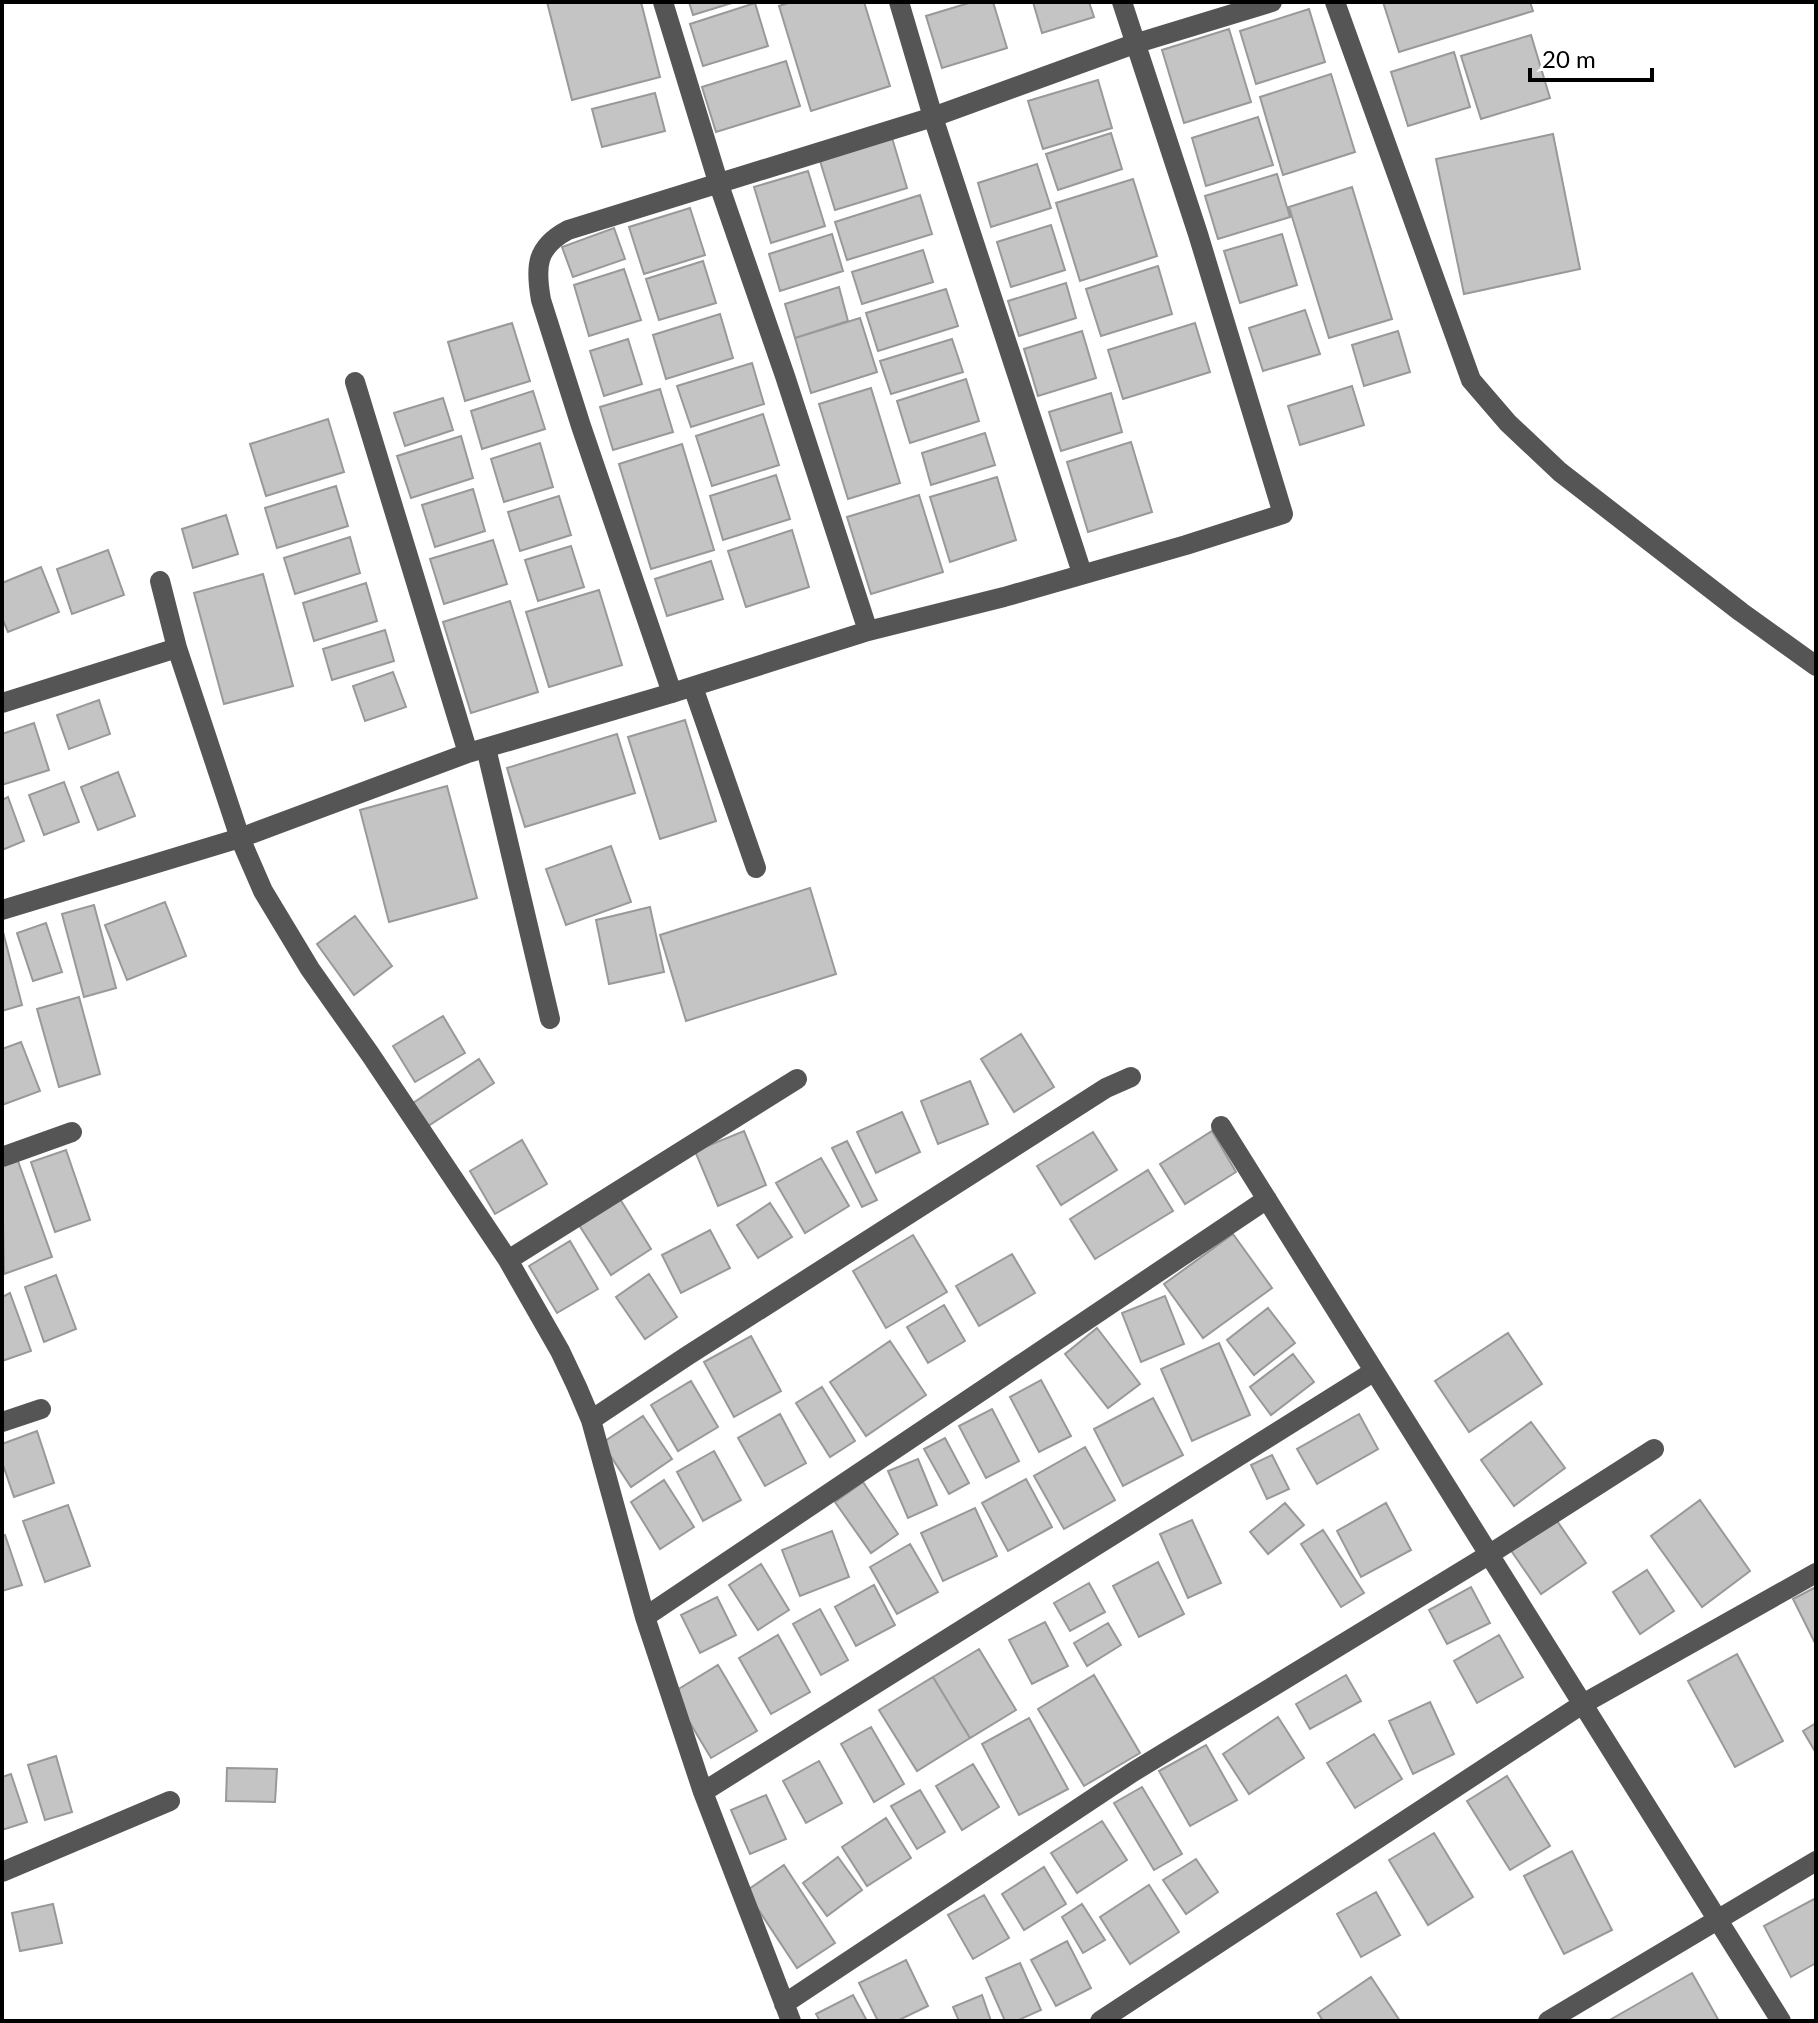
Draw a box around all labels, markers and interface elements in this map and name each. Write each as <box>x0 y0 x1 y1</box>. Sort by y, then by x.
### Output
scale bar <box>1530 32 1652 82</box>
text: 20 m <box>1542 44 1596 73</box>

